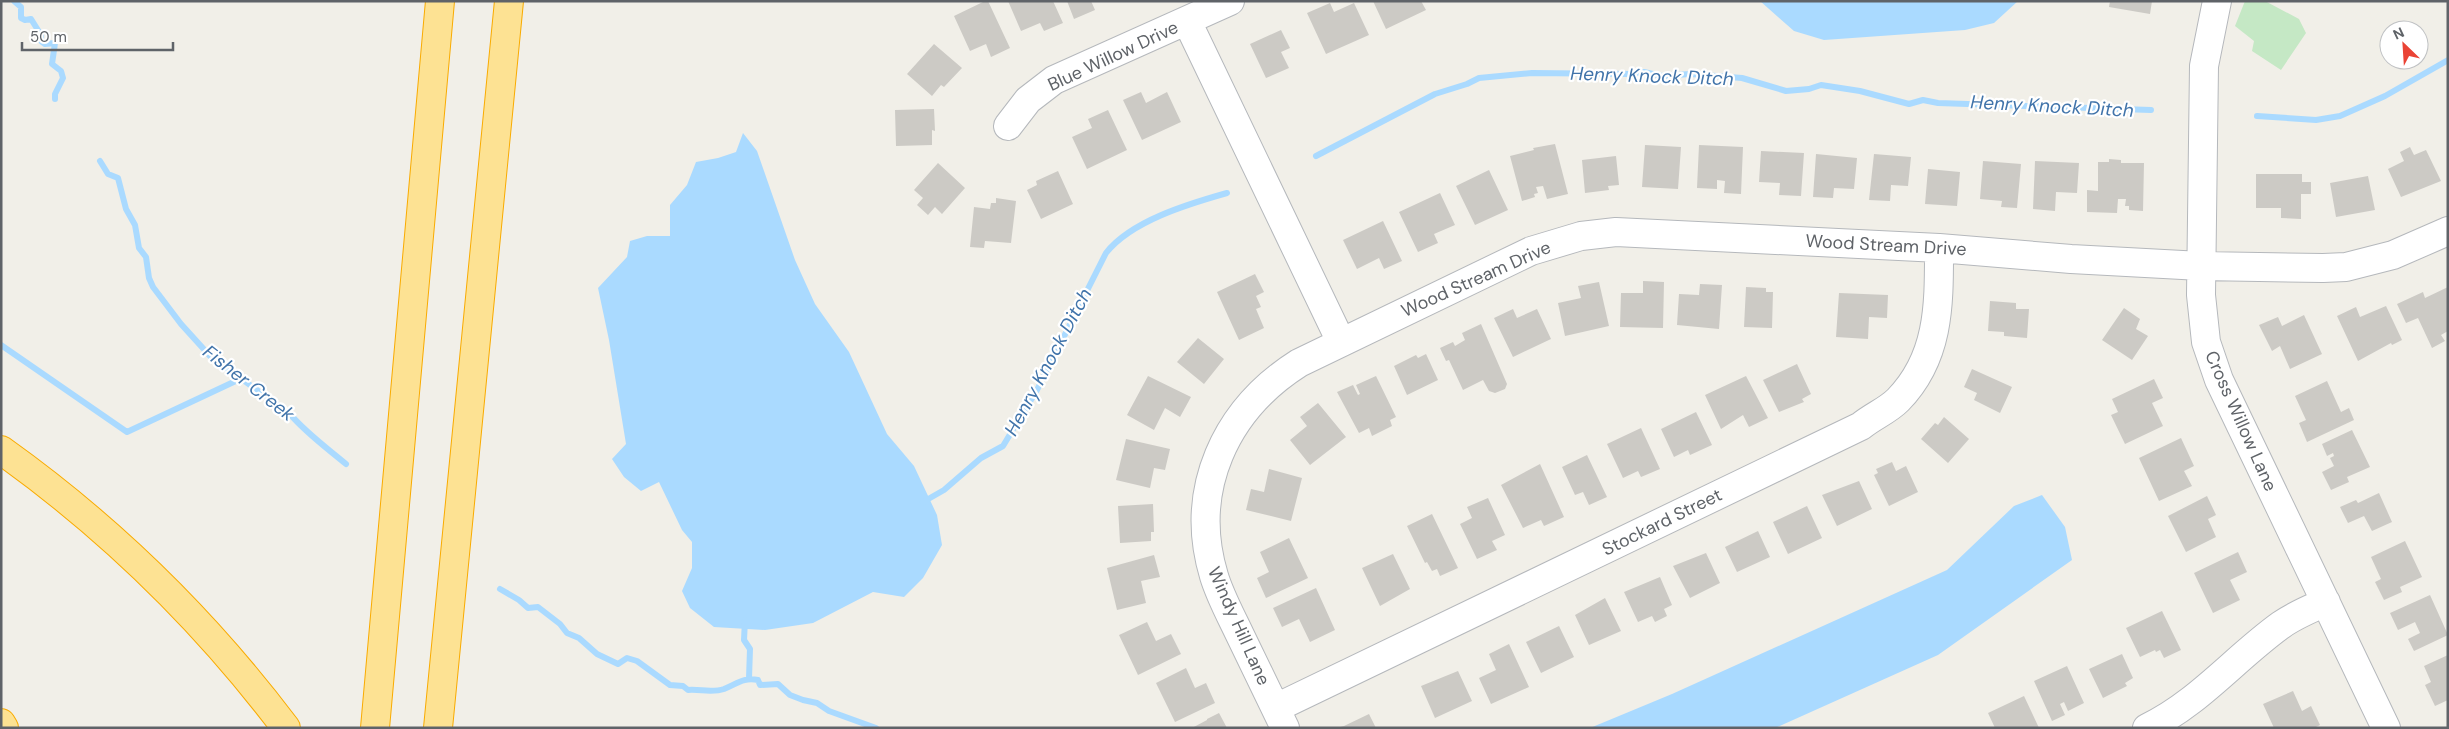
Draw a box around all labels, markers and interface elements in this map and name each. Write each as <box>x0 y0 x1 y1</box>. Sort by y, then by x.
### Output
street label: Blue Willow Drive <box>1044 15 1182 97</box>
scale bar <box>22 20 174 52</box>
north arrow <box>2379 20 2429 70</box>
text: N <box>2390 23 2407 44</box>
text: 50 m <box>30 27 67 47</box>
water label: Henry Knock Ditch <box>1570 61 1734 91</box>
water label: Henry Knock Ditch <box>1970 89 2134 123</box>
street label: Wood Stream Drive <box>1805 229 1967 261</box>
street label: Wood Stream Drive <box>1397 235 1555 323</box>
water label: Henry Knock Ditch <box>999 284 1097 440</box>
water label: Fisher Creek <box>198 339 300 427</box>
street label: Cross Willow Lane <box>2199 347 2283 495</box>
street label: Stockard Street <box>1598 483 1726 561</box>
street label: Windy Hill Lane <box>1202 563 1276 689</box>

